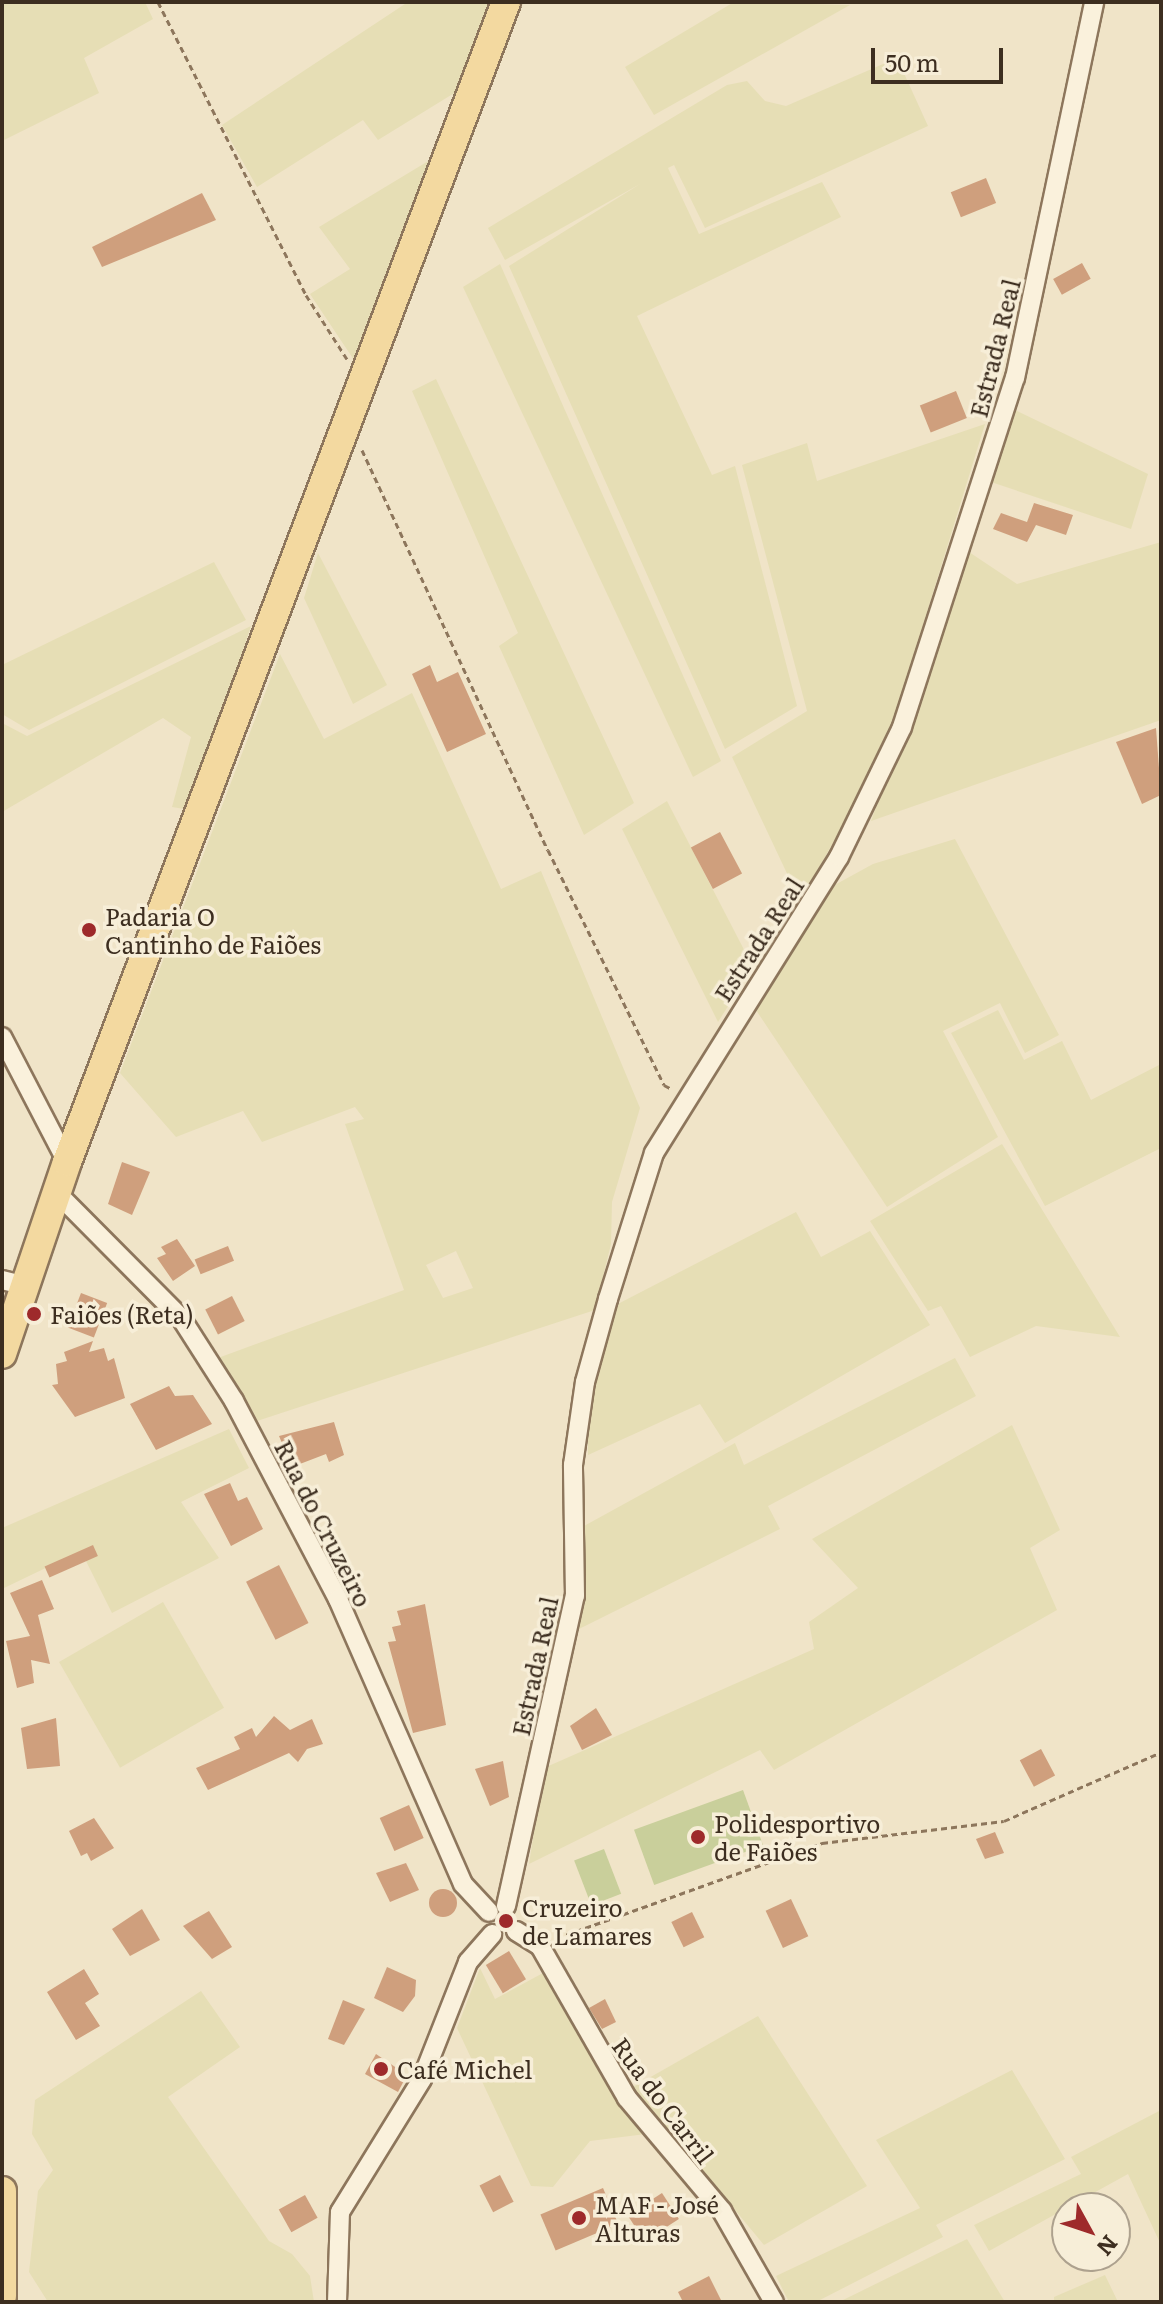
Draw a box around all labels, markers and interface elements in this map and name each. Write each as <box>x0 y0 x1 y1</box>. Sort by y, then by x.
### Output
scale bar <box>875 32 1007 82</box>
text: 50 m <box>885 44 939 79</box>
street label: Estrada Real <box>963 276 1025 420</box>
street label: Estrada Real <box>707 872 809 1006</box>
place label: Padaria O Cantinho de Faiões <box>105 902 321 958</box>
marker: Padaria O Cantinho de Faiões <box>80 921 98 939</box>
place label: Faiões (Reta) <box>50 1300 194 1328</box>
marker: Faiões (Reta) <box>25 1305 43 1323</box>
street label: Rua do Cruzeiro <box>270 1435 378 1611</box>
street label: Estrada Real <box>505 1594 563 1738</box>
place label: Polidesportivo de Faiões <box>714 1809 880 1865</box>
marker: Polidesportivo de Faiões <box>689 1828 707 1846</box>
place label: Cruzeiro de Lamares <box>522 1893 652 1949</box>
marker: Cruzeiro de Lamares <box>497 1912 515 1930</box>
street label: Rua do Carril <box>607 2031 721 2169</box>
place label: Café Michel <box>397 2055 532 2083</box>
marker: Café Michel <box>372 2060 390 2078</box>
place label: MAF - José Alturas <box>595 2190 719 2246</box>
north arrow <box>1051 2192 1131 2272</box>
marker: MAF - José Alturas <box>570 2209 588 2227</box>
text: N <box>1090 2229 1127 2264</box>

